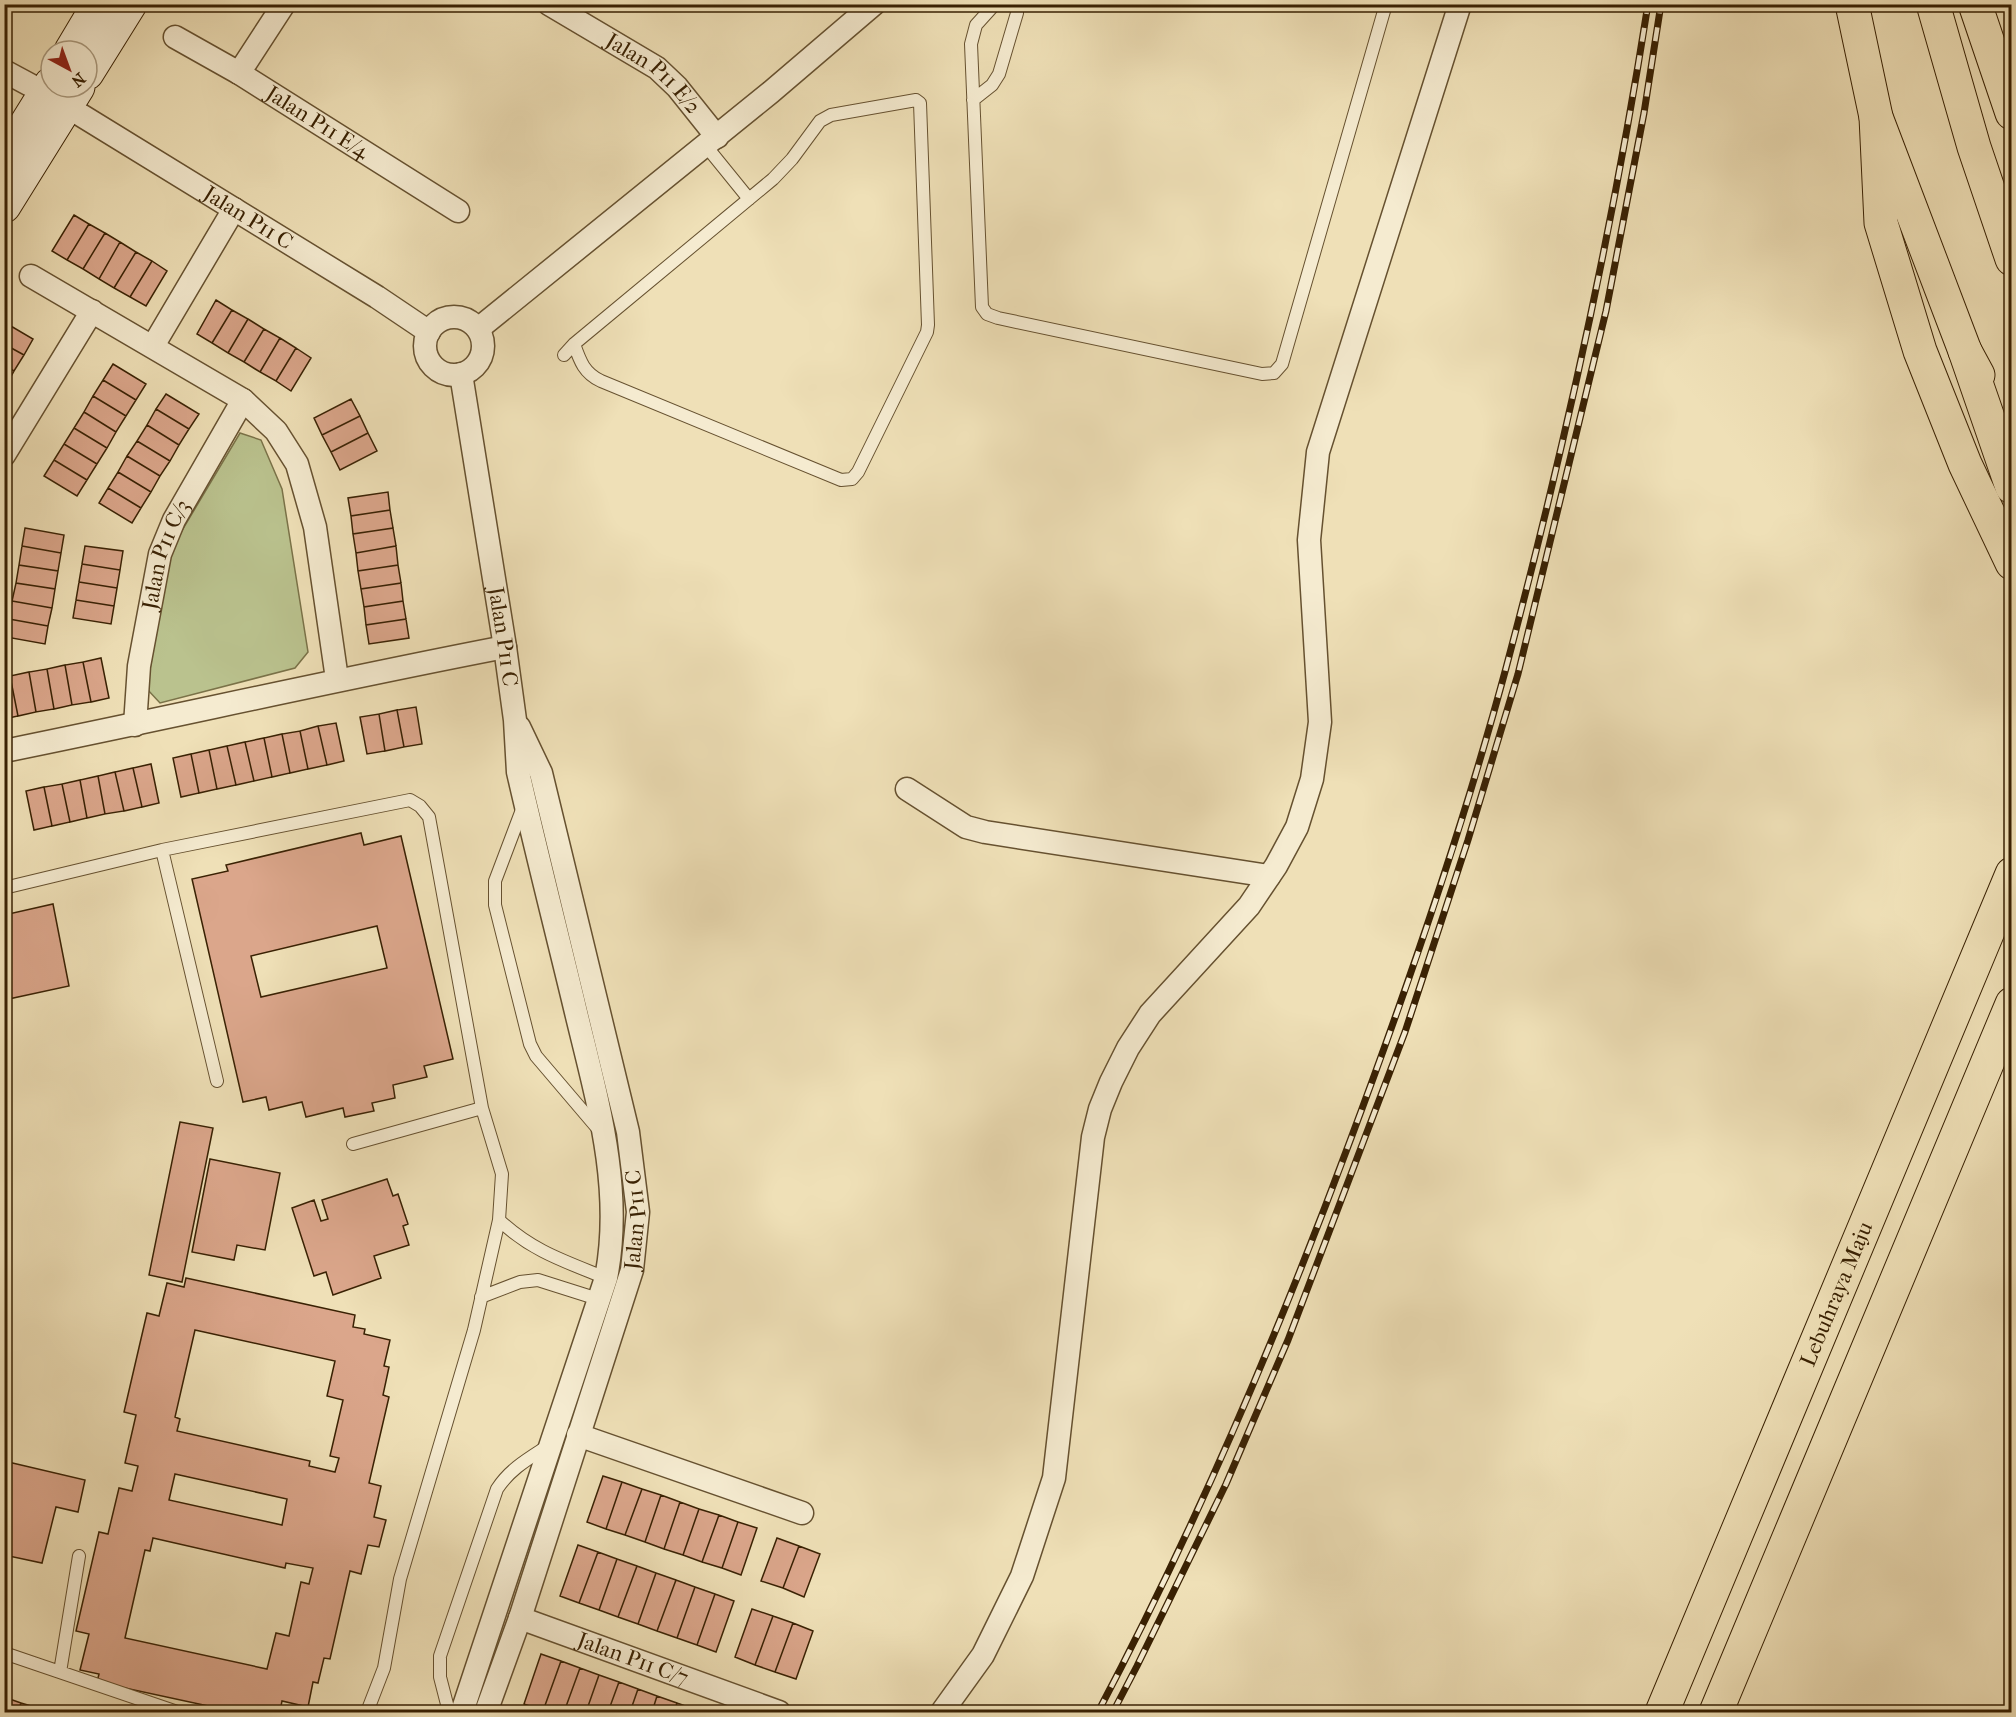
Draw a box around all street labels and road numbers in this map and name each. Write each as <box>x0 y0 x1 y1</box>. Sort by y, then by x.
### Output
street label: Jalan P11 E/2 <box>599 27 706 119</box>
street label: Jalan P11 E/4 <box>259 79 374 165</box>
street label: Jalan P11 C <box>197 179 298 255</box>
street label: Jalan P11 C/3 <box>136 495 196 614</box>
street label: Jalan P11 C <box>482 583 523 688</box>
street label: Jalan P11 C <box>619 1168 652 1273</box>
street label: Lebuhraya Maju <box>1795 1217 1879 1370</box>
street label: Jalan P11 C/7 <box>572 1626 692 1691</box>

